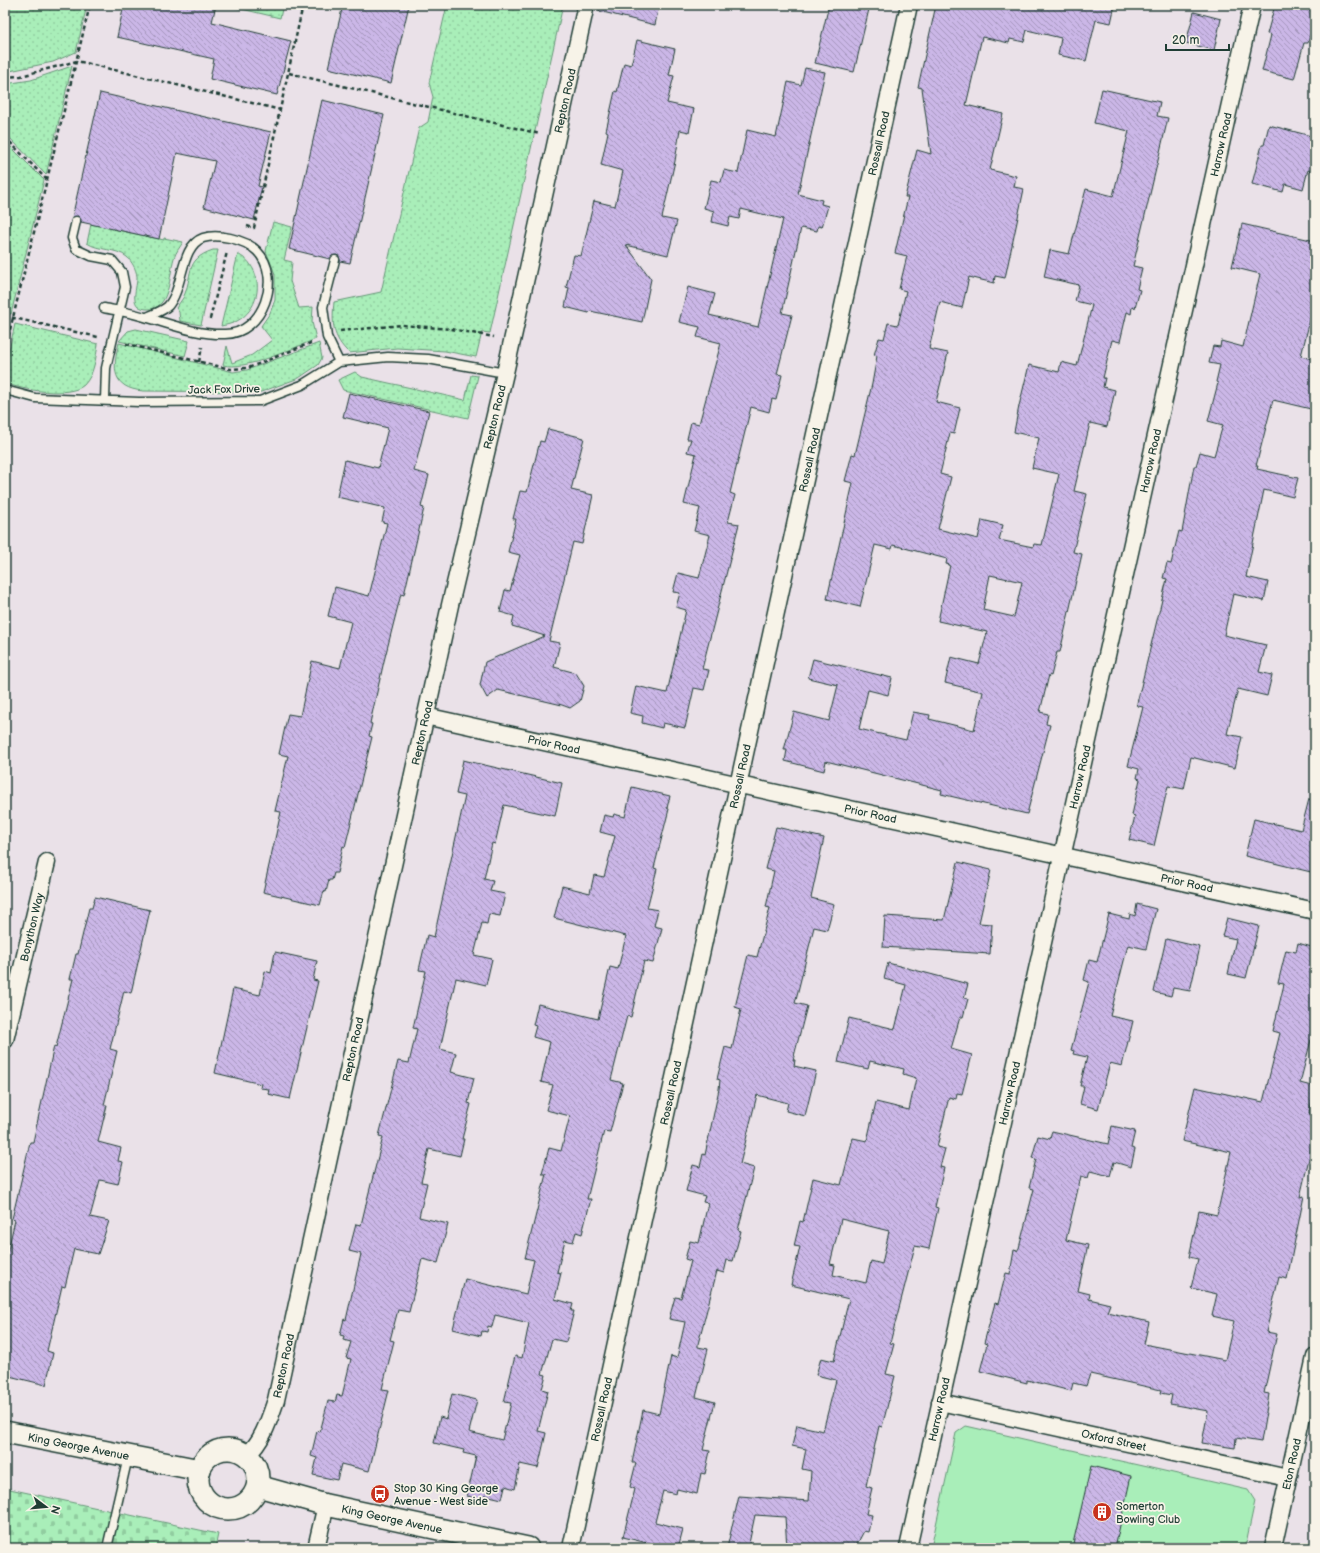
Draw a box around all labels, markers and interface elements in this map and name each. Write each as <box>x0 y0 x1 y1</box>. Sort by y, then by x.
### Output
scale bar <box>1166 26 1229 52</box>
text: 20 m <box>1172 33 1199 48</box>
street label: Repton Road <box>552 67 579 134</box>
street label: Rossall Road <box>866 110 893 177</box>
street label: Harrow Road <box>1208 111 1235 178</box>
street label: Jack Fox Drive <box>188 382 261 397</box>
street label: Repton Road <box>481 384 509 451</box>
street label: Rossall Road <box>796 426 823 493</box>
street label: Harrow Road <box>1137 428 1164 494</box>
street label: Repton Road <box>409 699 436 766</box>
street label: Prior Road <box>526 733 581 757</box>
street label: Rossall Road <box>727 743 754 810</box>
street label: Harrow Road <box>1067 744 1094 810</box>
street label: Prior Road <box>843 802 898 826</box>
street label: Prior Road <box>1159 871 1214 895</box>
street label: Bonython Way <box>18 892 47 963</box>
street label: Repton Road <box>340 1016 367 1083</box>
street label: Rossall Road <box>658 1059 685 1126</box>
street label: Harrow Road <box>996 1060 1023 1127</box>
street label: Repton Road <box>271 1332 297 1399</box>
street label: Rossall Road <box>588 1376 615 1443</box>
street label: Harrow Road <box>926 1376 953 1443</box>
street label: Oxford Street <box>1080 1427 1148 1454</box>
street label: King George Avenue <box>27 1431 131 1463</box>
street label: Eton Road <box>1280 1437 1304 1491</box>
place label: Stop 30 King George Avenue - West side <box>394 1482 499 1508</box>
bus stop icon: Stop 30 King George Avenue - West side <box>369 1483 391 1505</box>
north arrow <box>26 1487 66 1527</box>
place label: Somerton Bowling Club <box>1116 1500 1180 1526</box>
building icon: Somerton Bowling Club <box>1091 1501 1113 1523</box>
street label: King George Avenue <box>340 1502 444 1537</box>
text: N <box>48 1504 63 1515</box>

